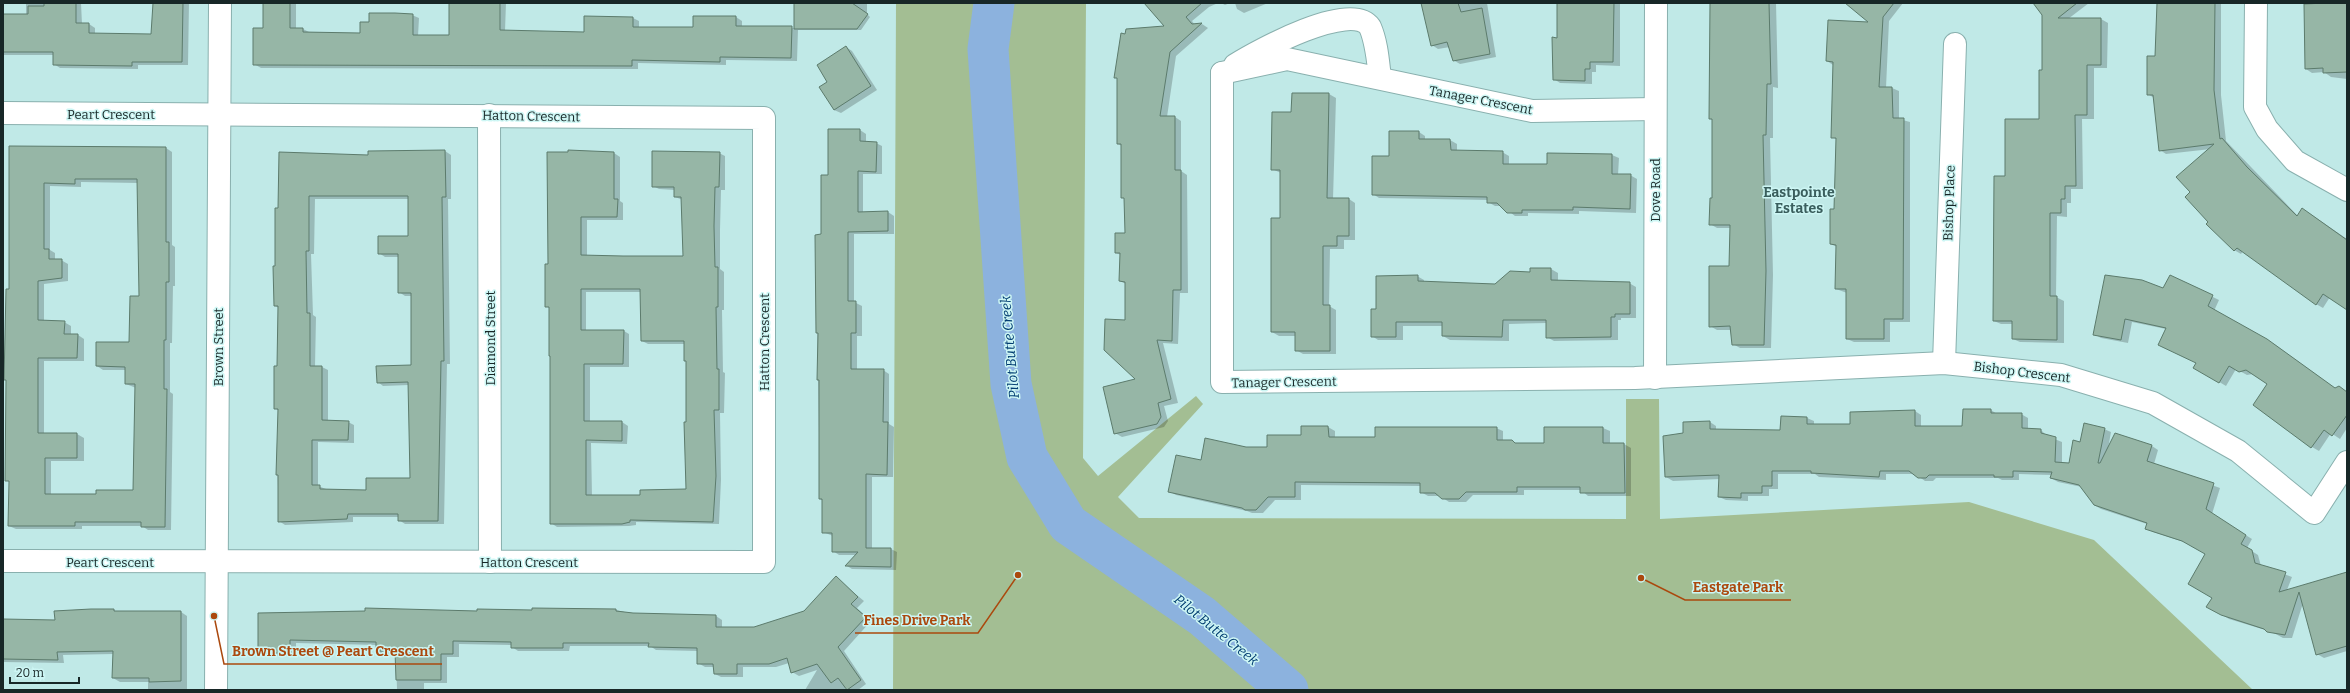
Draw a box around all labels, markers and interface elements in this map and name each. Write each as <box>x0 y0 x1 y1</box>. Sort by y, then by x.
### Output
street label: Tanager Crescent <box>1428 83 1534 117</box>
street label: Peart Crescent <box>67 107 155 122</box>
street label: Hatton Crescent <box>482 108 580 124</box>
street label: Dove Road <box>1648 158 1663 222</box>
street label: Bishop Place <box>1940 165 1958 241</box>
district label: Eastpointe Estates <box>1763 184 1835 217</box>
street label: Diamond Street <box>483 290 498 386</box>
street label: Hatton Crescent <box>757 293 772 391</box>
water label: Pilot Butte Creek <box>997 294 1023 399</box>
street label: Brown Street <box>211 307 226 386</box>
street label: Bishop Crescent <box>1973 359 2072 385</box>
street label: Tanager Crescent <box>1231 374 1337 390</box>
street label: Peart Crescent <box>66 555 154 570</box>
street label: Hatton Crescent <box>480 555 578 570</box>
callout: Eastgate Park <box>1685 574 1791 600</box>
text: Eastgate Park <box>1693 579 1784 596</box>
water label: Pilot Butte Creek <box>1171 591 1262 669</box>
callout: Fines Drive Park <box>855 607 978 633</box>
text: Fines Drive Park <box>863 612 971 629</box>
callout: Brown Street @ Peart Crescent <box>224 638 442 664</box>
text: Brown Street @ Peart Crescent <box>232 643 434 660</box>
scale bar <box>10 659 79 685</box>
text: 20 m <box>16 666 45 680</box>

